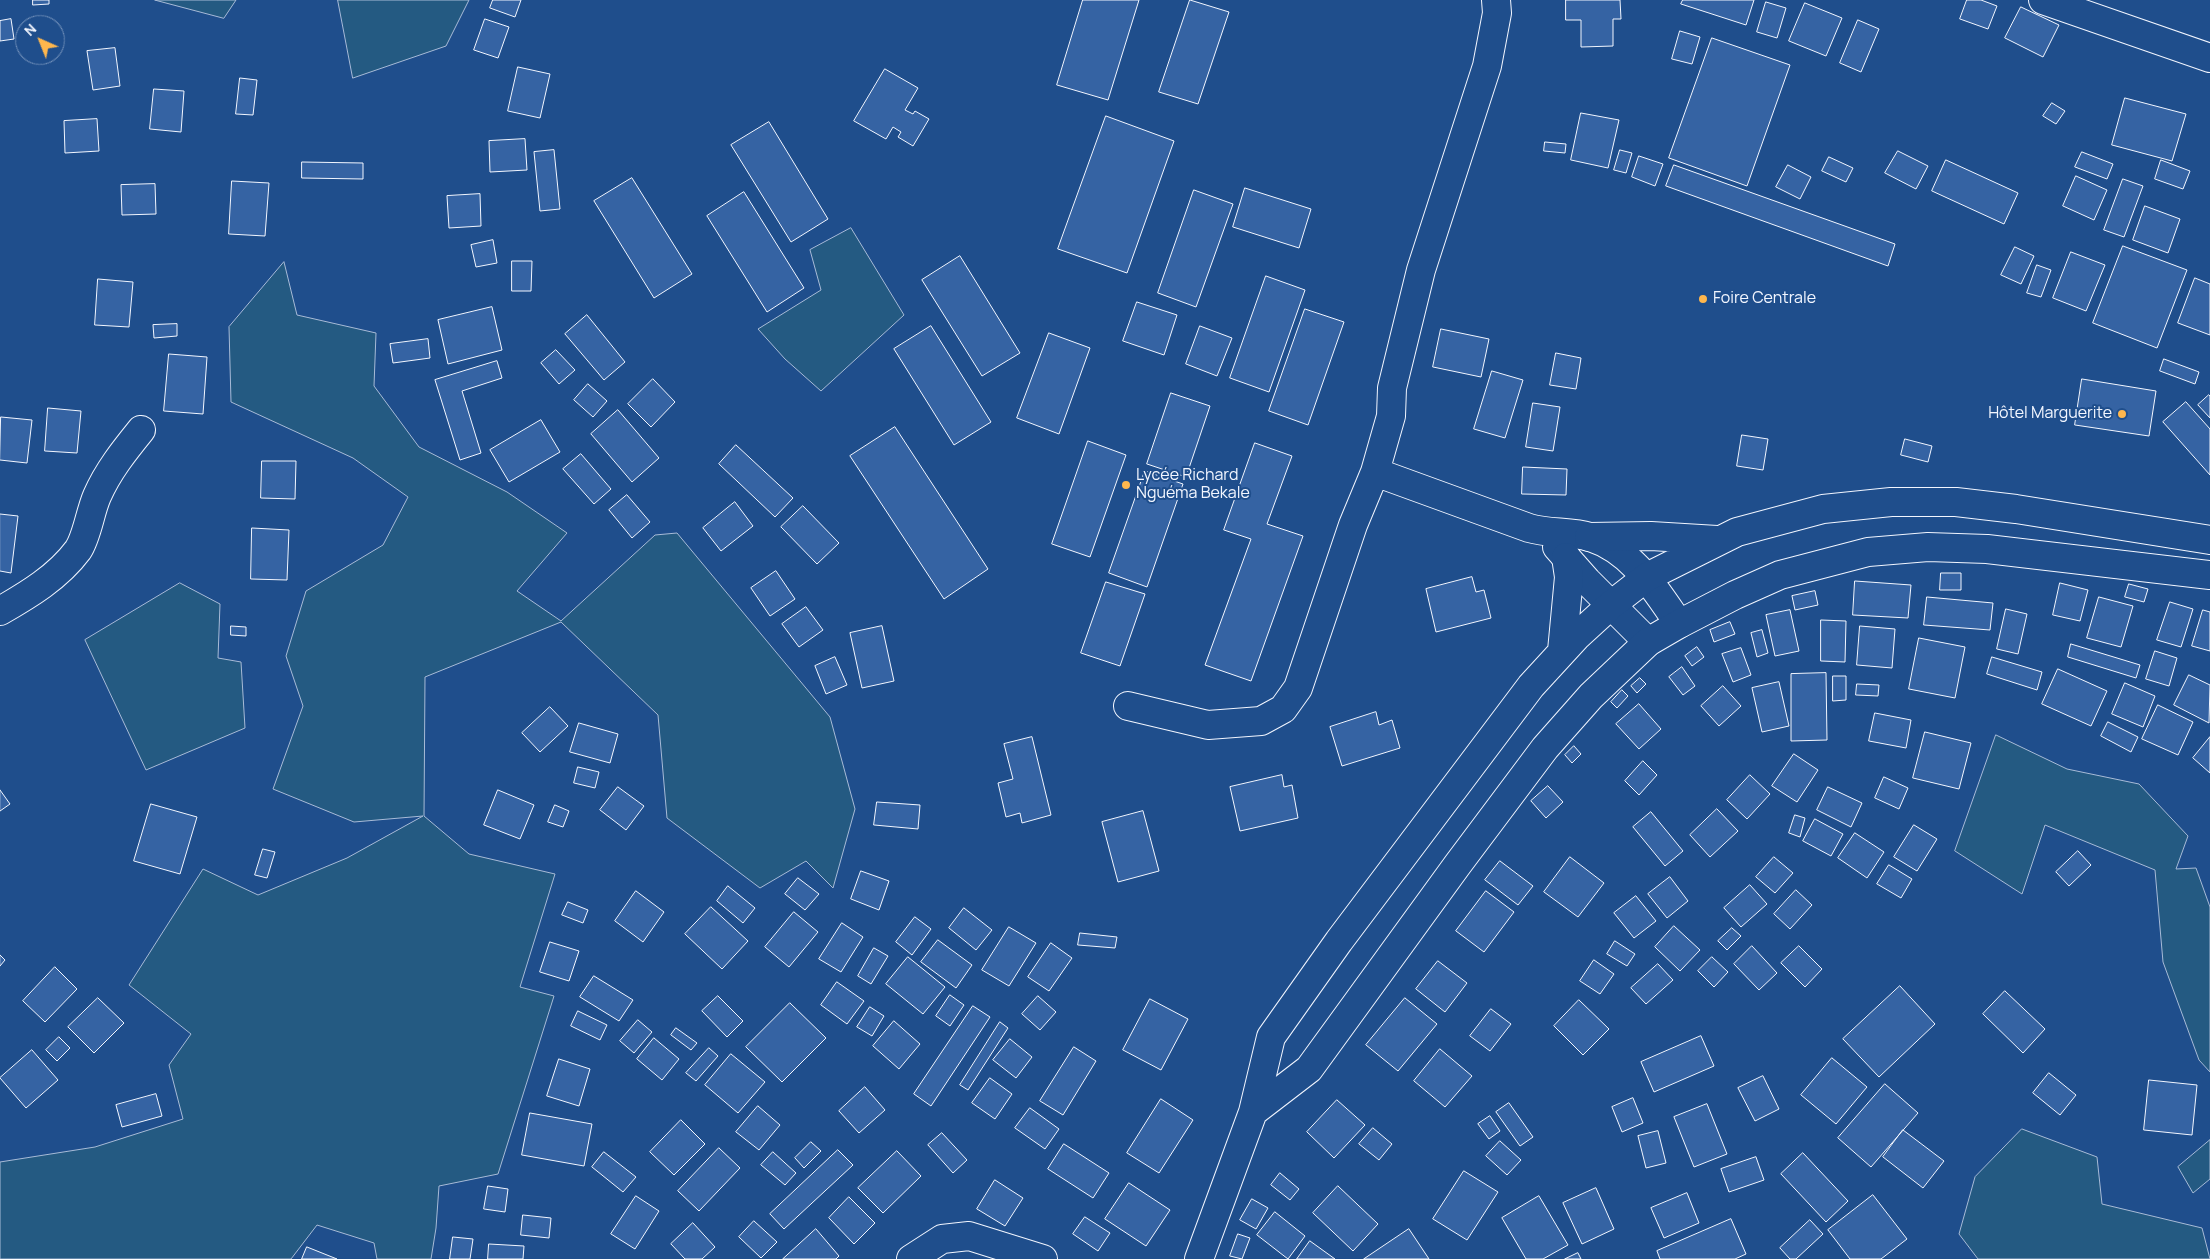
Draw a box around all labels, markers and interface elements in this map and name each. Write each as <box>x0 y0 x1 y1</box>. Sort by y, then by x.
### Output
north arrow <box>15 15 65 65</box>
text: N <box>20 19 40 40</box>
place label: Foire Centrale <box>1713 289 1816 309</box>
marker: Foire Centrale <box>1697 293 1709 305</box>
place label: Hôtel Marguerite <box>1988 404 2112 424</box>
marker: Hôtel Marguerite <box>2116 408 2128 420</box>
place label: Lycée Richard Nguéma Bekale <box>1136 466 1250 504</box>
marker: Lycée Richard Nguéma Bekale <box>1120 479 1132 491</box>

